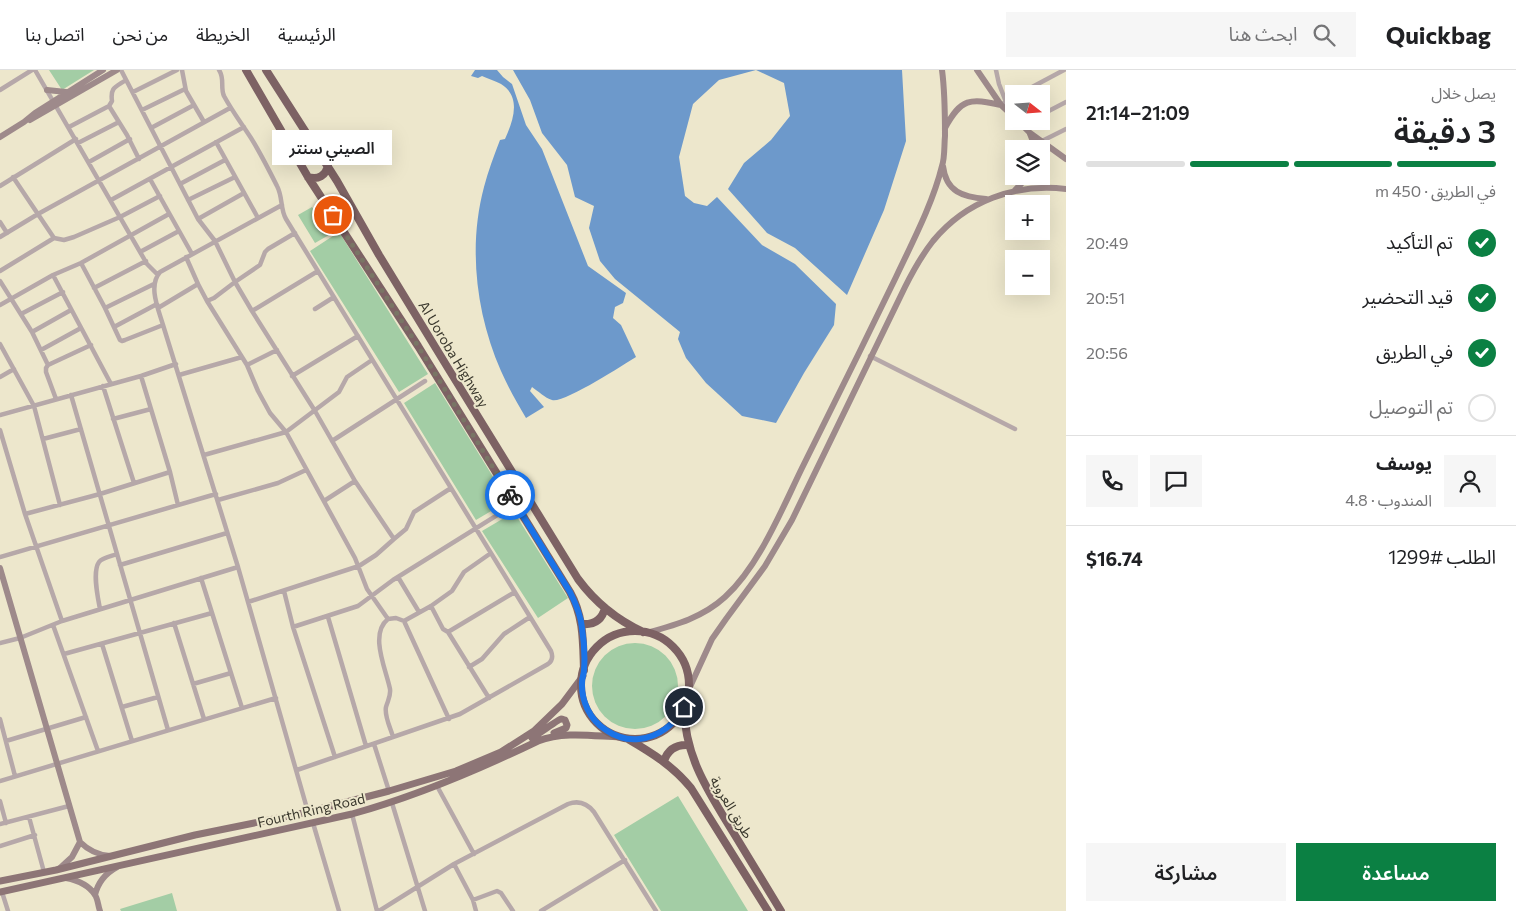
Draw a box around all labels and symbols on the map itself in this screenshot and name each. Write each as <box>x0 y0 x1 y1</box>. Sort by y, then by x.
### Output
north arrow <box>1005 85 1050 130</box>
callout: الصيني سنتر <box>273 130 393 165</box>
pin <box>312 194 354 236</box>
street label: Al Uoroba Highway <box>415 298 493 410</box>
courier <box>485 470 535 520</box>
pin <box>663 686 705 728</box>
street label: طريق العروبة <box>705 773 757 842</box>
street label: Fourth Ring Road <box>256 789 366 831</box>

